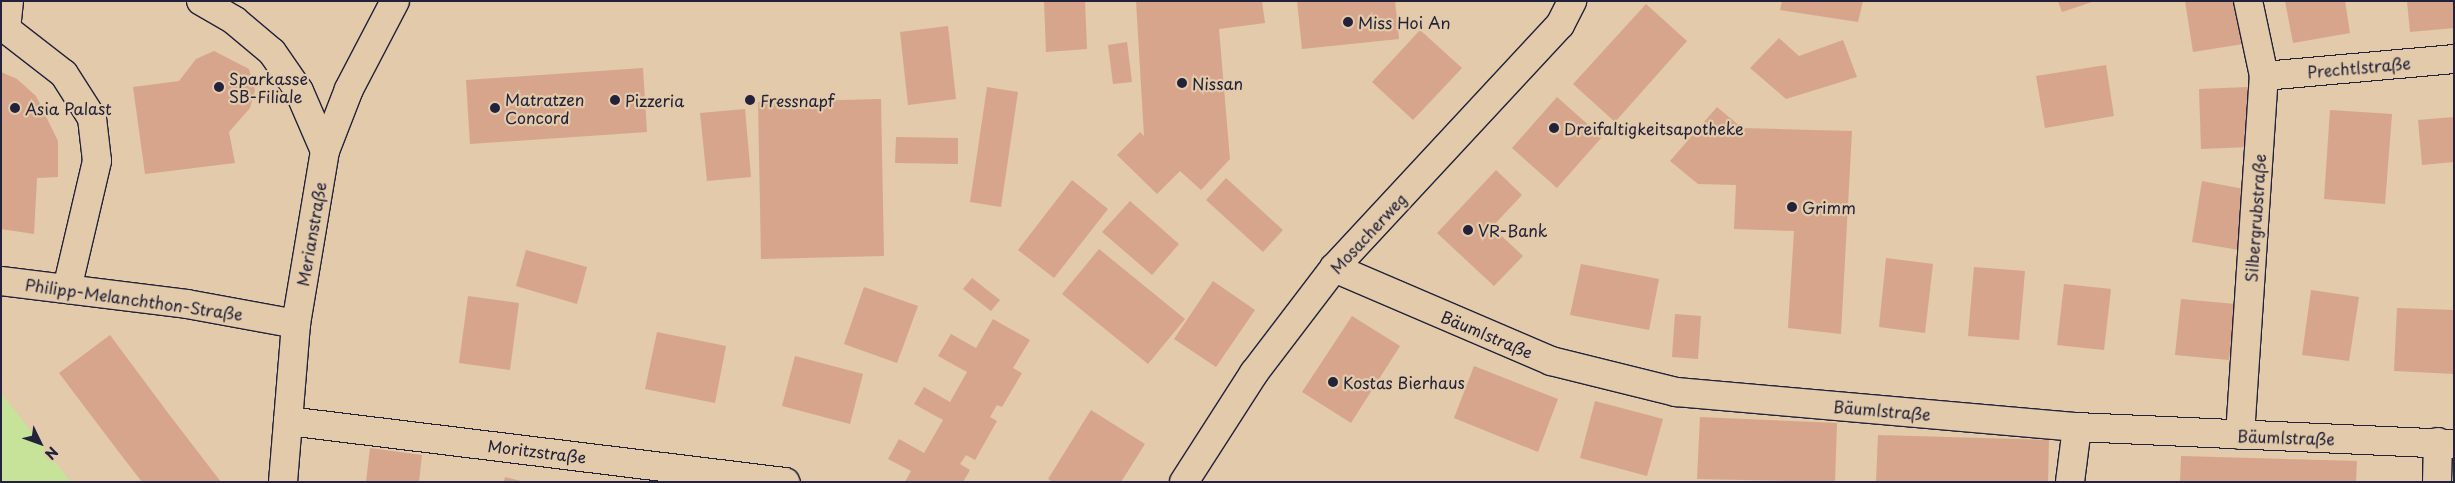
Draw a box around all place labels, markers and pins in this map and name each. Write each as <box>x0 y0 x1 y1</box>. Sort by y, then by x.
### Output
place label: Miss Hoi An <box>1358 12 1450 32</box>
marker: Miss Hoi An <box>1342 16 1354 28</box>
place label: Sparkasse SB-Filiale <box>229 68 308 106</box>
place label: Nissan <box>1192 73 1243 93</box>
marker: Nissan <box>1176 77 1188 89</box>
marker: Sparkasse SB-Filiale <box>213 81 225 93</box>
place label: Matratzen Concord <box>505 89 584 127</box>
place label: Pizzeria <box>625 90 684 110</box>
place label: Fressnapf <box>760 90 834 110</box>
marker: Pizzeria <box>609 94 621 106</box>
marker: Fressnapf <box>744 94 756 106</box>
place label: Asia Palast <box>25 98 112 118</box>
marker: Asia Palast <box>9 102 21 114</box>
marker: Matratzen Concord <box>489 102 501 114</box>
place label: Dreifaltigkeitsapotheke <box>1564 118 1744 138</box>
marker: Dreifaltigkeitsapotheke <box>1548 122 1560 134</box>
place label: Grimm <box>1802 197 1856 217</box>
marker: Grimm <box>1786 201 1798 213</box>
place label: VR-Bank <box>1478 220 1548 240</box>
marker: VR-Bank <box>1462 224 1474 236</box>
place label: Kostas Bierhaus <box>1343 372 1465 392</box>
marker: Kostas Bierhaus <box>1327 376 1339 388</box>

